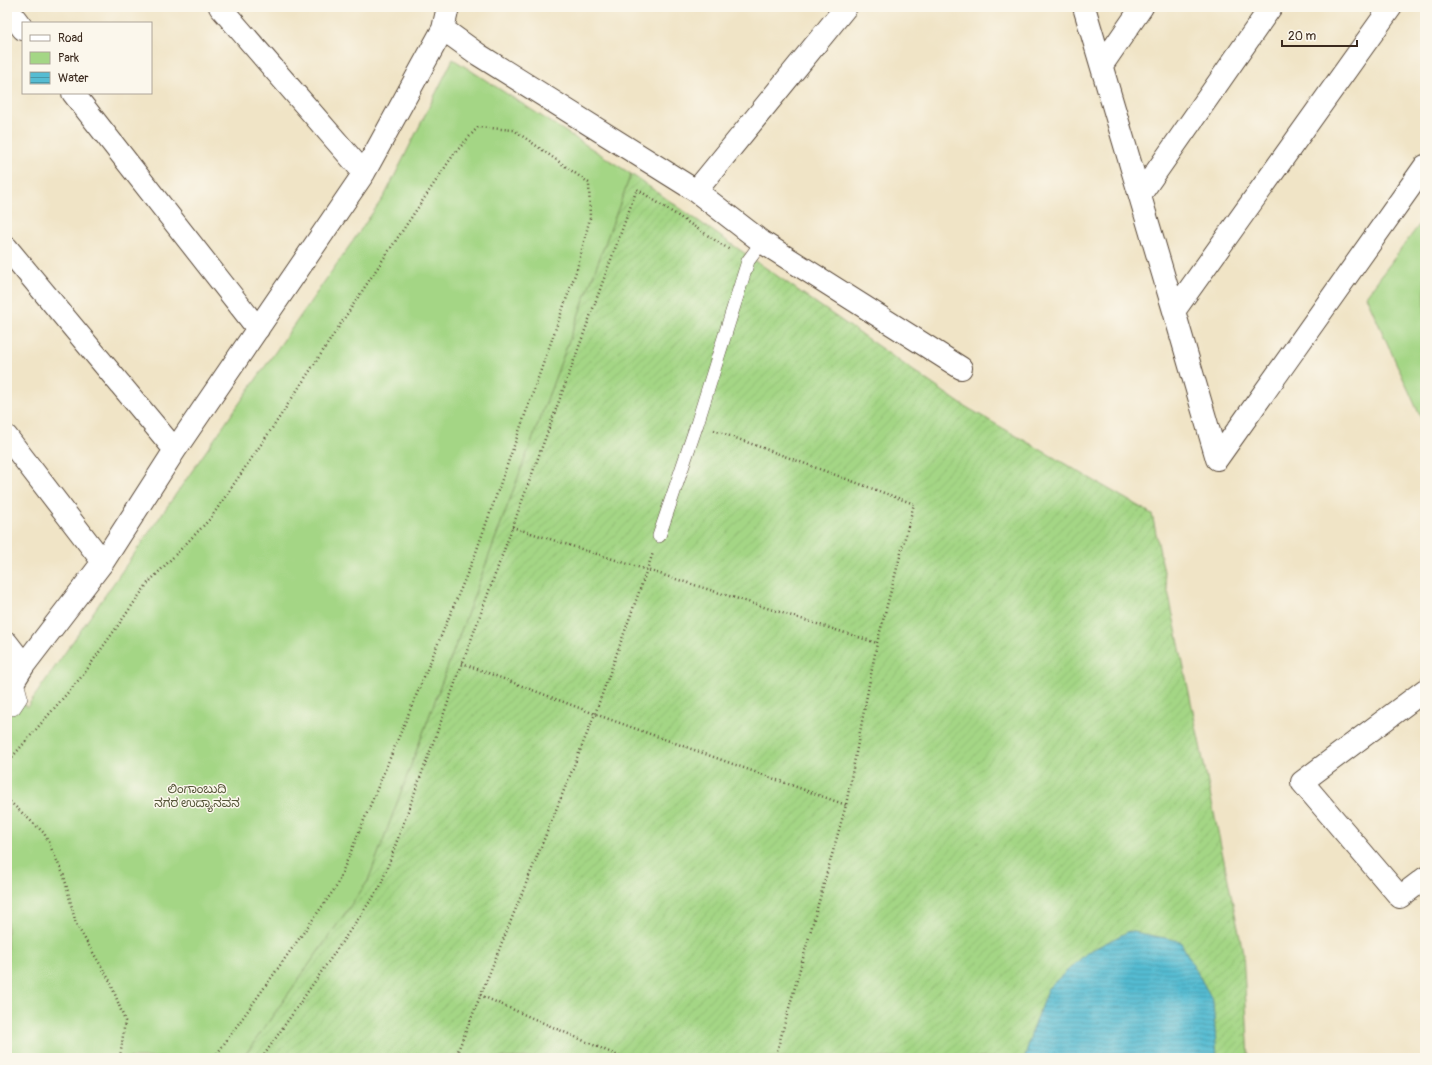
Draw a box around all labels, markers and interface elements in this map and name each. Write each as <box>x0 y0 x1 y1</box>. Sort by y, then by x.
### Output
legend <box>22 22 152 94</box>
scale bar <box>1282 22 1357 48</box>
text: 20 m <box>1288 29 1317 44</box>
text: Road <box>58 31 83 46</box>
text: Park <box>58 51 79 66</box>
text: Water <box>58 71 89 86</box>
park label: ಲಿಂಗಾಂಬುದಿ ನಗರ ಉದ್ಯಾನವನ <box>154 782 240 812</box>

